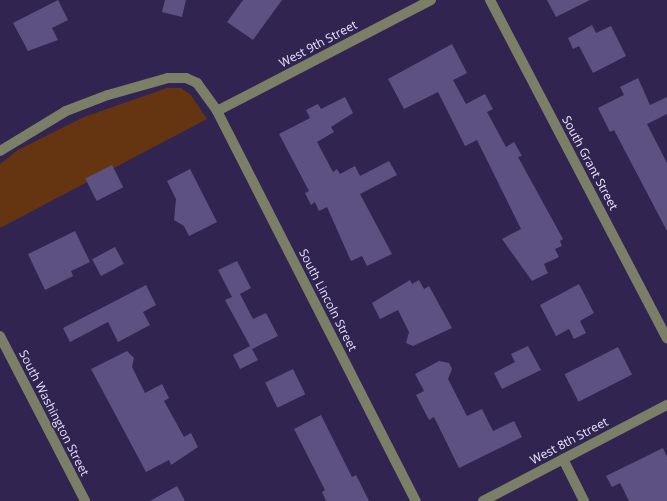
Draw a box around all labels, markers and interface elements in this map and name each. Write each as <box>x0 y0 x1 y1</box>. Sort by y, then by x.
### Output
street label: West 9th Street <box>277 17 359 71</box>
street label: South Grant Street <box>559 113 621 213</box>
street label: South Lincoln Street <box>296 247 360 353</box>
street label: South Washington Street <box>16 348 92 478</box>
street label: West 8th Street <box>528 414 610 468</box>

